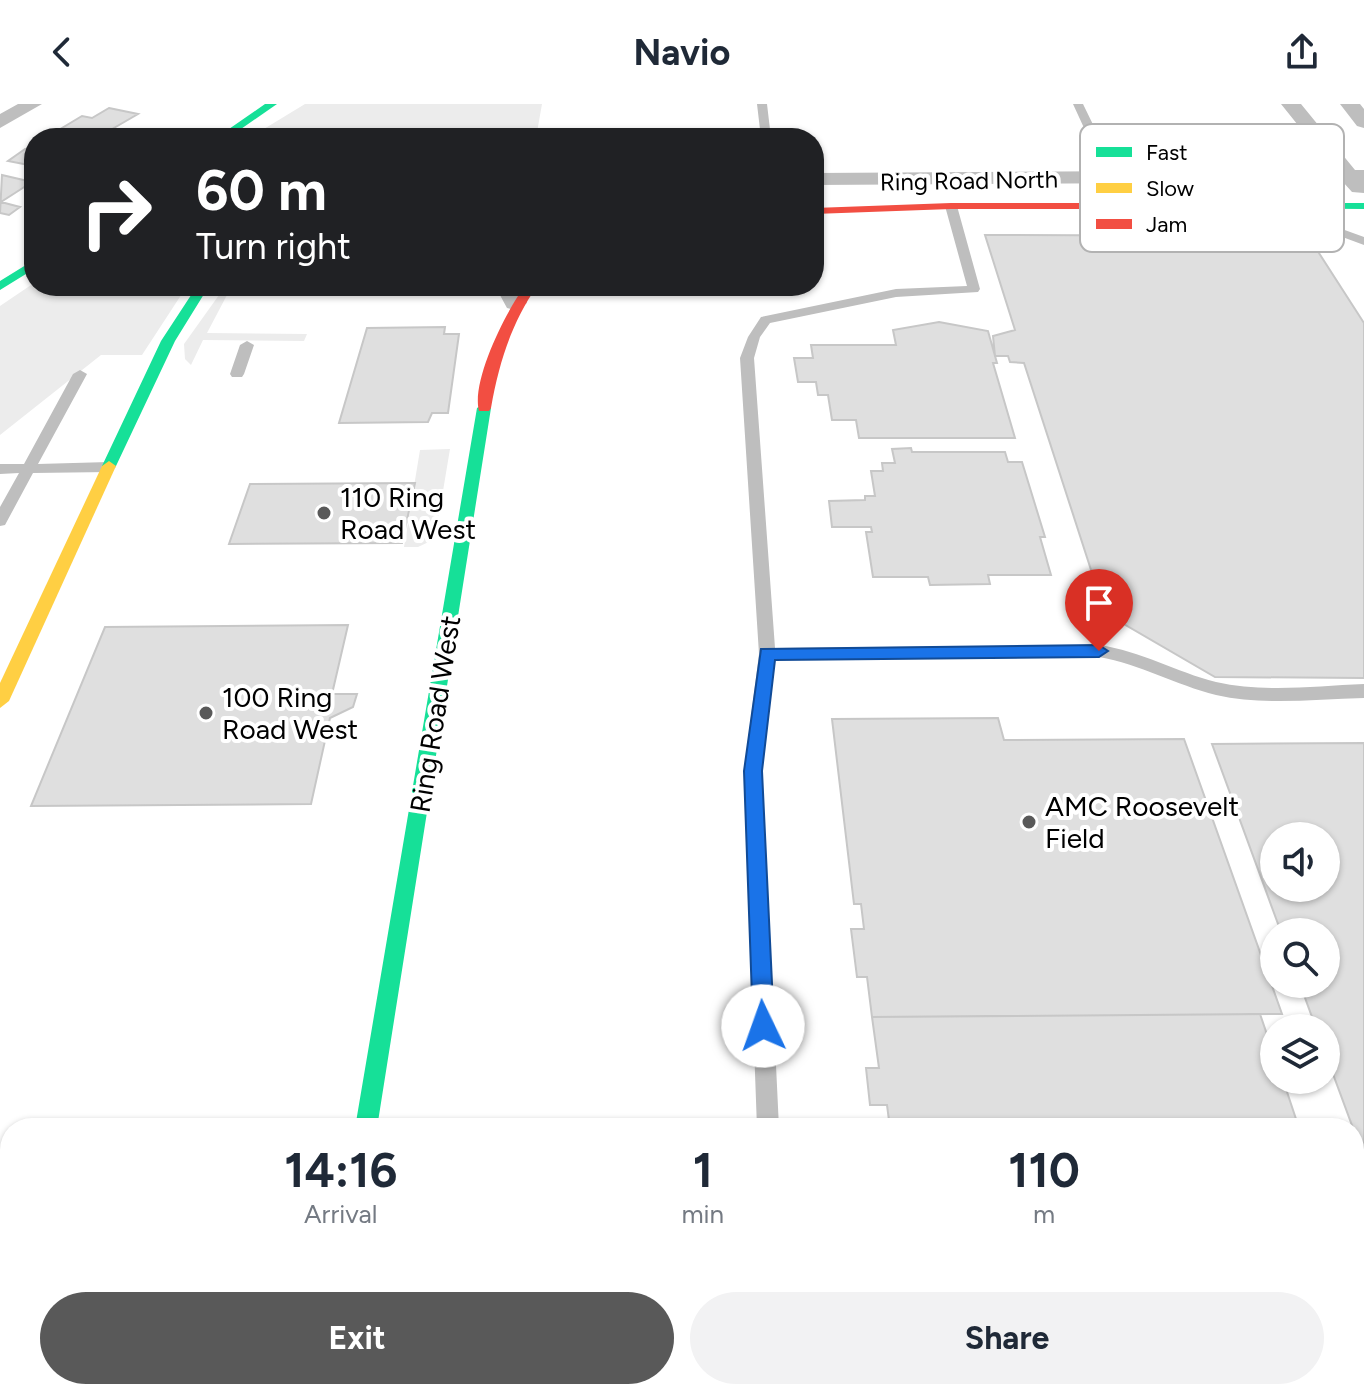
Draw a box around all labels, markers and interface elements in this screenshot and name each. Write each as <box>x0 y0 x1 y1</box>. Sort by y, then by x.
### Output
icon: back <box>40 30 84 74</box>
icon: share <box>1280 30 1324 74</box>
text: Navio <box>634 31 730 74</box>
legend <box>1080 124 1344 252</box>
text: Fast <box>1146 139 1188 166</box>
text: 60 m <box>196 157 327 224</box>
icon: right <box>64 160 168 264</box>
street label: Ring Road North <box>880 164 1058 197</box>
text: Slow <box>1146 175 1195 202</box>
text: Jam <box>1146 211 1187 238</box>
text: Turn right <box>196 225 351 268</box>
place label: 110 Ring Road West <box>340 480 476 546</box>
marker: 110 Ring Road West <box>315 504 333 522</box>
pin <box>1065 569 1133 651</box>
icon: arrive <box>1077 581 1121 625</box>
street label: Ring Road West <box>403 613 467 815</box>
place label: 100 Ring Road West <box>222 680 358 746</box>
marker: 100 Ring Road West <box>197 704 215 722</box>
place label: AMC Roosevelt Field <box>1045 789 1239 855</box>
marker: AMC Roosevelt Field <box>1020 813 1038 831</box>
map controls <box>1260 822 1340 1094</box>
button: sound <box>1260 822 1340 902</box>
button: search <box>1260 918 1340 998</box>
position arrow <box>721 984 805 1068</box>
button: layers <box>1260 1014 1340 1094</box>
text: 14:16 <box>284 1141 397 1199</box>
text: 1 <box>693 1141 713 1199</box>
text: 110 <box>1008 1141 1080 1199</box>
text: Arrival <box>304 1198 377 1230</box>
text: min <box>681 1198 724 1230</box>
text: m <box>1033 1198 1055 1230</box>
button: Exit <box>40 1292 674 1384</box>
button: Share <box>690 1292 1324 1384</box>

